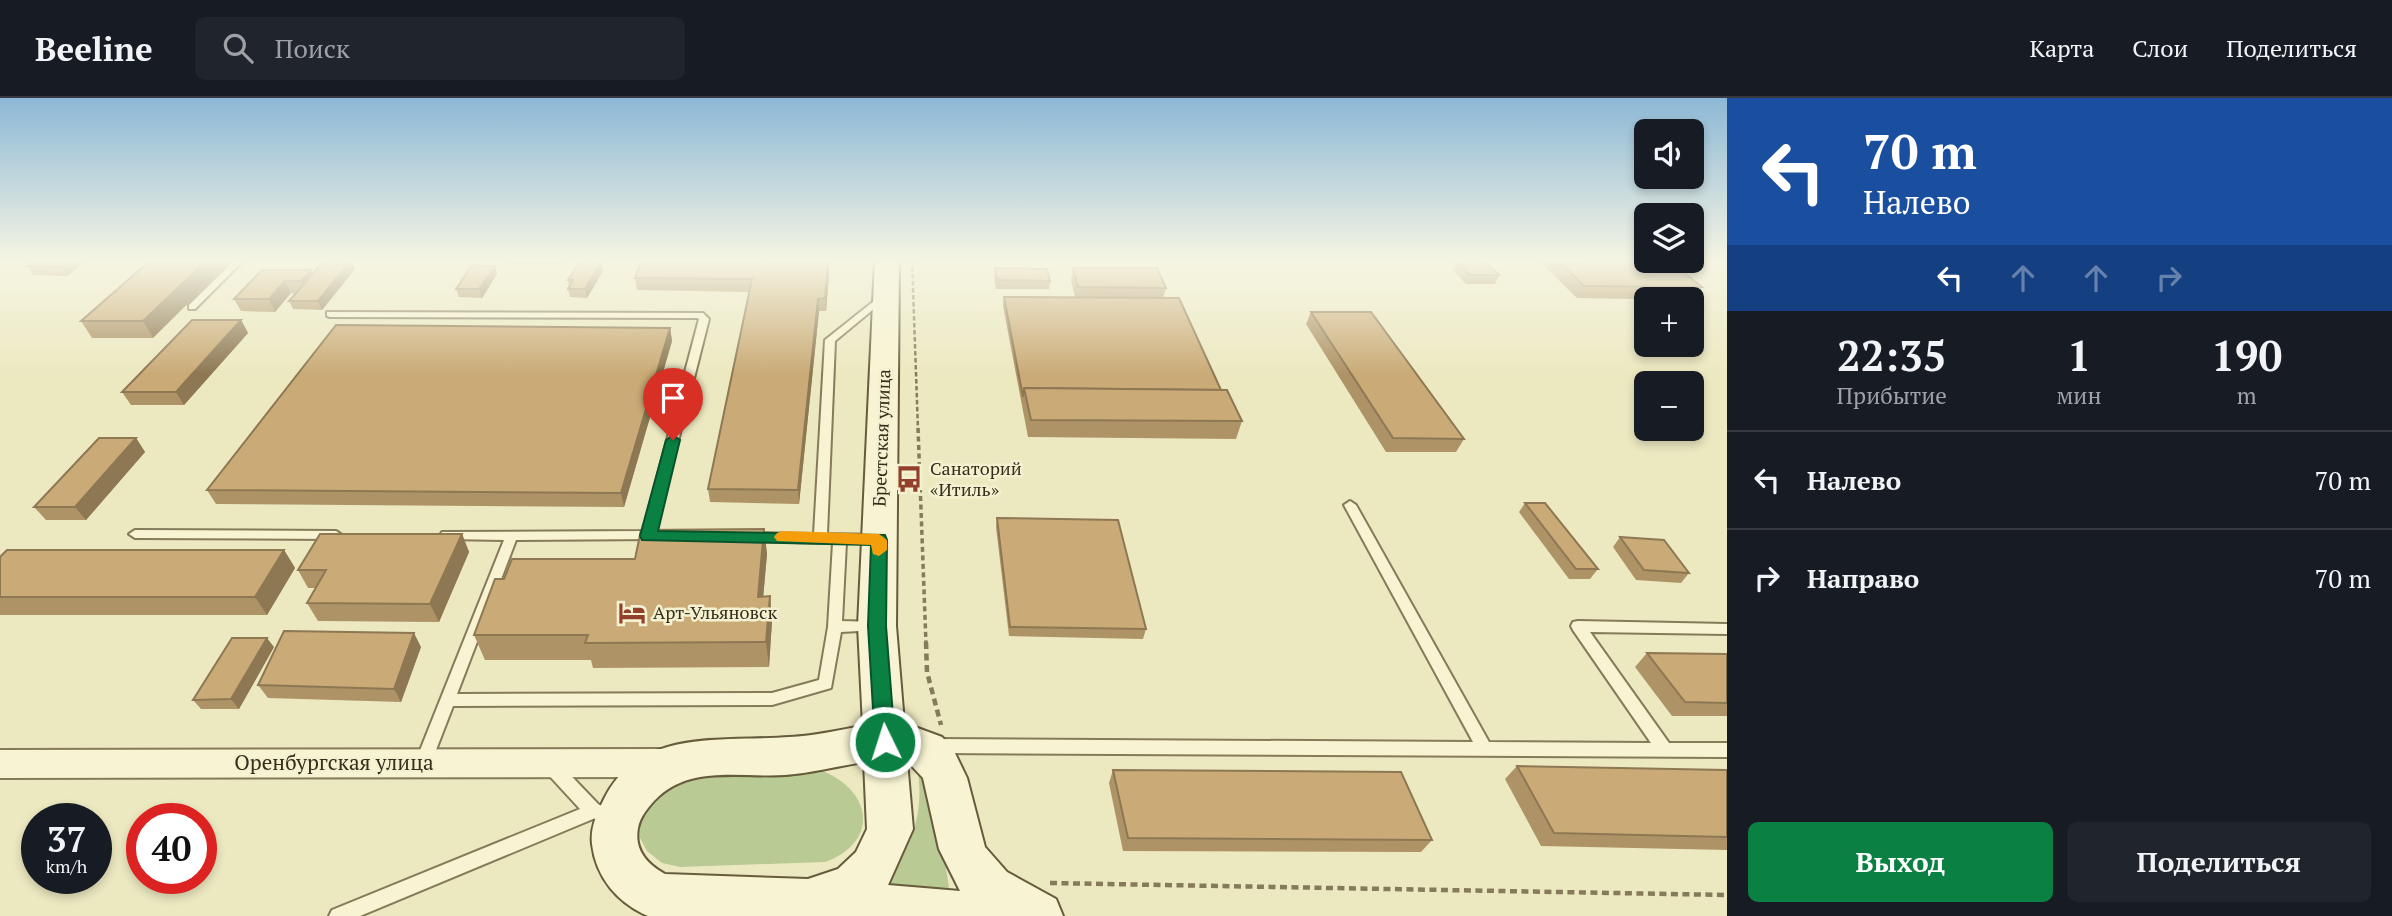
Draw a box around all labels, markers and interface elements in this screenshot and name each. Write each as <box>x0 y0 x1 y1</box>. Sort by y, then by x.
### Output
search box <box>195 17 685 80</box>
text: Beeline <box>35 27 153 70</box>
icon: search <box>219 29 257 67</box>
text: Поиск <box>275 31 350 65</box>
text: Карта <box>2029 32 2094 64</box>
text: Слои <box>2132 32 2188 64</box>
text: Поделиться <box>2226 32 2357 64</box>
text: 70 m <box>1863 118 1977 183</box>
map controls <box>1634 119 1704 441</box>
button: sound <box>1634 119 1704 189</box>
icon: left <box>1748 126 1839 217</box>
text: Налево <box>1863 181 1971 223</box>
button: layers <box>1634 203 1704 273</box>
icon: left <box>1931 259 1969 297</box>
icon: ahead <box>2004 259 2042 297</box>
icon: ahead <box>2077 259 2115 297</box>
icon: right <box>2150 259 2188 297</box>
button: + <box>1634 287 1704 357</box>
text: 22:35 <box>1837 327 1946 383</box>
text: 1 <box>2067 327 2091 383</box>
text: 190 <box>2211 327 2282 383</box>
pin <box>643 368 703 440</box>
street label: Брестская улица <box>867 369 895 507</box>
button: − <box>1634 371 1704 441</box>
icon: arrive <box>654 379 692 417</box>
text: Прибытие <box>1837 380 1947 411</box>
text: мин <box>2056 380 2102 411</box>
text: m <box>2237 380 2257 411</box>
place label: Санаторий «Итиль» <box>930 456 1022 501</box>
icon: left <box>1748 461 1786 499</box>
text: Налево <box>1807 463 1901 497</box>
text: 70 m <box>2315 463 2371 497</box>
bus stop icon: Санаторий «Итиль» <box>894 464 924 494</box>
icon: right <box>1748 559 1786 597</box>
text: Направо <box>1807 561 1919 595</box>
text: 70 m <box>2315 561 2371 595</box>
hotel icon: Арт-Ульяновск <box>617 598 647 628</box>
place label: Арт-Ульяновск <box>653 600 777 624</box>
position arrow <box>848 705 922 779</box>
street label: Оренбургская улица <box>234 748 434 776</box>
speed limit sign: 40 <box>126 803 217 894</box>
text: 37 <box>47 816 86 862</box>
button: Выход <box>1748 822 2053 902</box>
button: Поделиться <box>2067 822 2371 902</box>
text: km/h <box>46 854 87 878</box>

